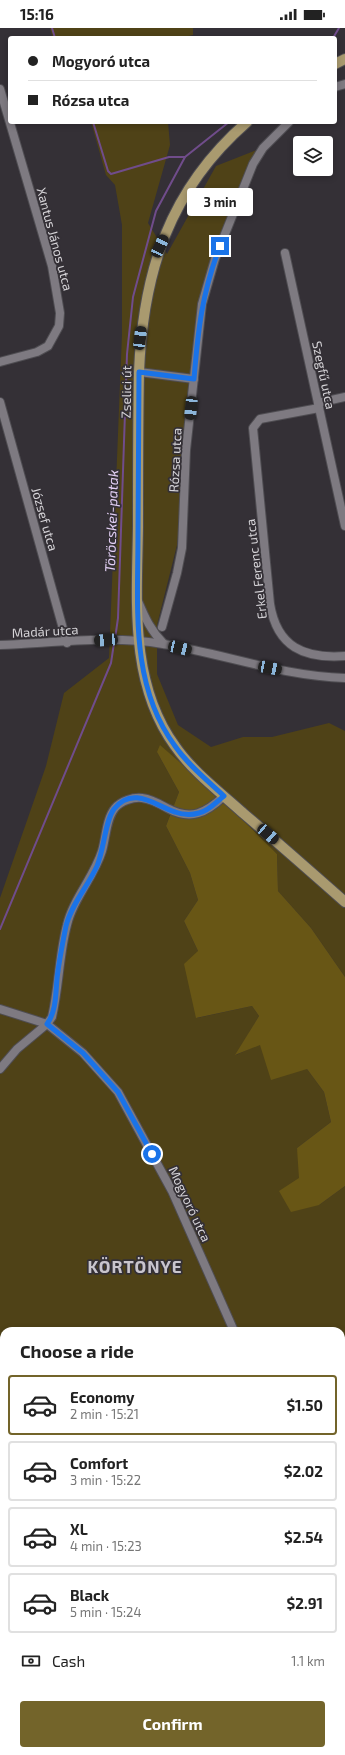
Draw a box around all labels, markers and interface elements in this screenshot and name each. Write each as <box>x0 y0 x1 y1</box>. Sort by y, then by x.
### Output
text: 15:16 <box>20 5 54 23</box>
text: Mogyoró utca <box>52 52 150 70</box>
text: Rózsa utca <box>52 91 129 109</box>
map controls <box>293 136 333 176</box>
button: layers <box>293 136 333 176</box>
street label: Xantus János utca <box>34 186 76 292</box>
callout: 3 min <box>187 188 253 216</box>
text: 3 min <box>203 194 237 210</box>
car <box>149 233 171 259</box>
route end <box>211 237 229 255</box>
car <box>133 325 147 351</box>
street label: Szegfű utca <box>309 339 339 411</box>
street label: Zselici út <box>118 365 134 419</box>
car <box>184 395 198 421</box>
street label: Rózsa utca <box>165 427 185 493</box>
water label: Töröcskei-patak <box>101 469 121 573</box>
street label: József utca <box>28 485 62 553</box>
street label: Erkel Ferenc utca <box>242 518 270 620</box>
street label: Madár utca <box>11 621 79 641</box>
car <box>94 633 118 647</box>
car <box>167 639 193 657</box>
car <box>257 660 283 676</box>
car <box>255 822 281 846</box>
route start <box>143 1145 161 1163</box>
street label: Mogyoró utca <box>166 1164 214 1244</box>
district label: KÖRTÖNYE <box>87 1256 183 1276</box>
text: Choose a ride <box>20 1340 134 1362</box>
icon: car <box>22 1387 58 1423</box>
text: Economy <box>70 1388 135 1406</box>
text: $1.50 <box>286 1396 323 1414</box>
text: 2 min · 15:21 <box>70 1406 139 1422</box>
icon: car <box>22 1453 58 1489</box>
text: Comfort <box>70 1454 128 1472</box>
text: $2.02 <box>284 1462 323 1480</box>
text: 3 min · 15:22 <box>70 1472 141 1488</box>
icon: car <box>22 1519 58 1555</box>
text: XL <box>70 1520 88 1538</box>
text: $2.54 <box>284 1528 323 1546</box>
text: 4 min · 15:23 <box>70 1538 142 1554</box>
icon: car <box>22 1585 58 1621</box>
text: Black <box>70 1586 109 1604</box>
text: $2.91 <box>287 1594 323 1612</box>
text: 5 min · 15:24 <box>70 1604 141 1620</box>
icon: cash <box>20 1650 42 1672</box>
text: Cash <box>52 1652 85 1670</box>
text: 1.1 km <box>291 1653 325 1669</box>
button: Confirm <box>20 1701 325 1747</box>

